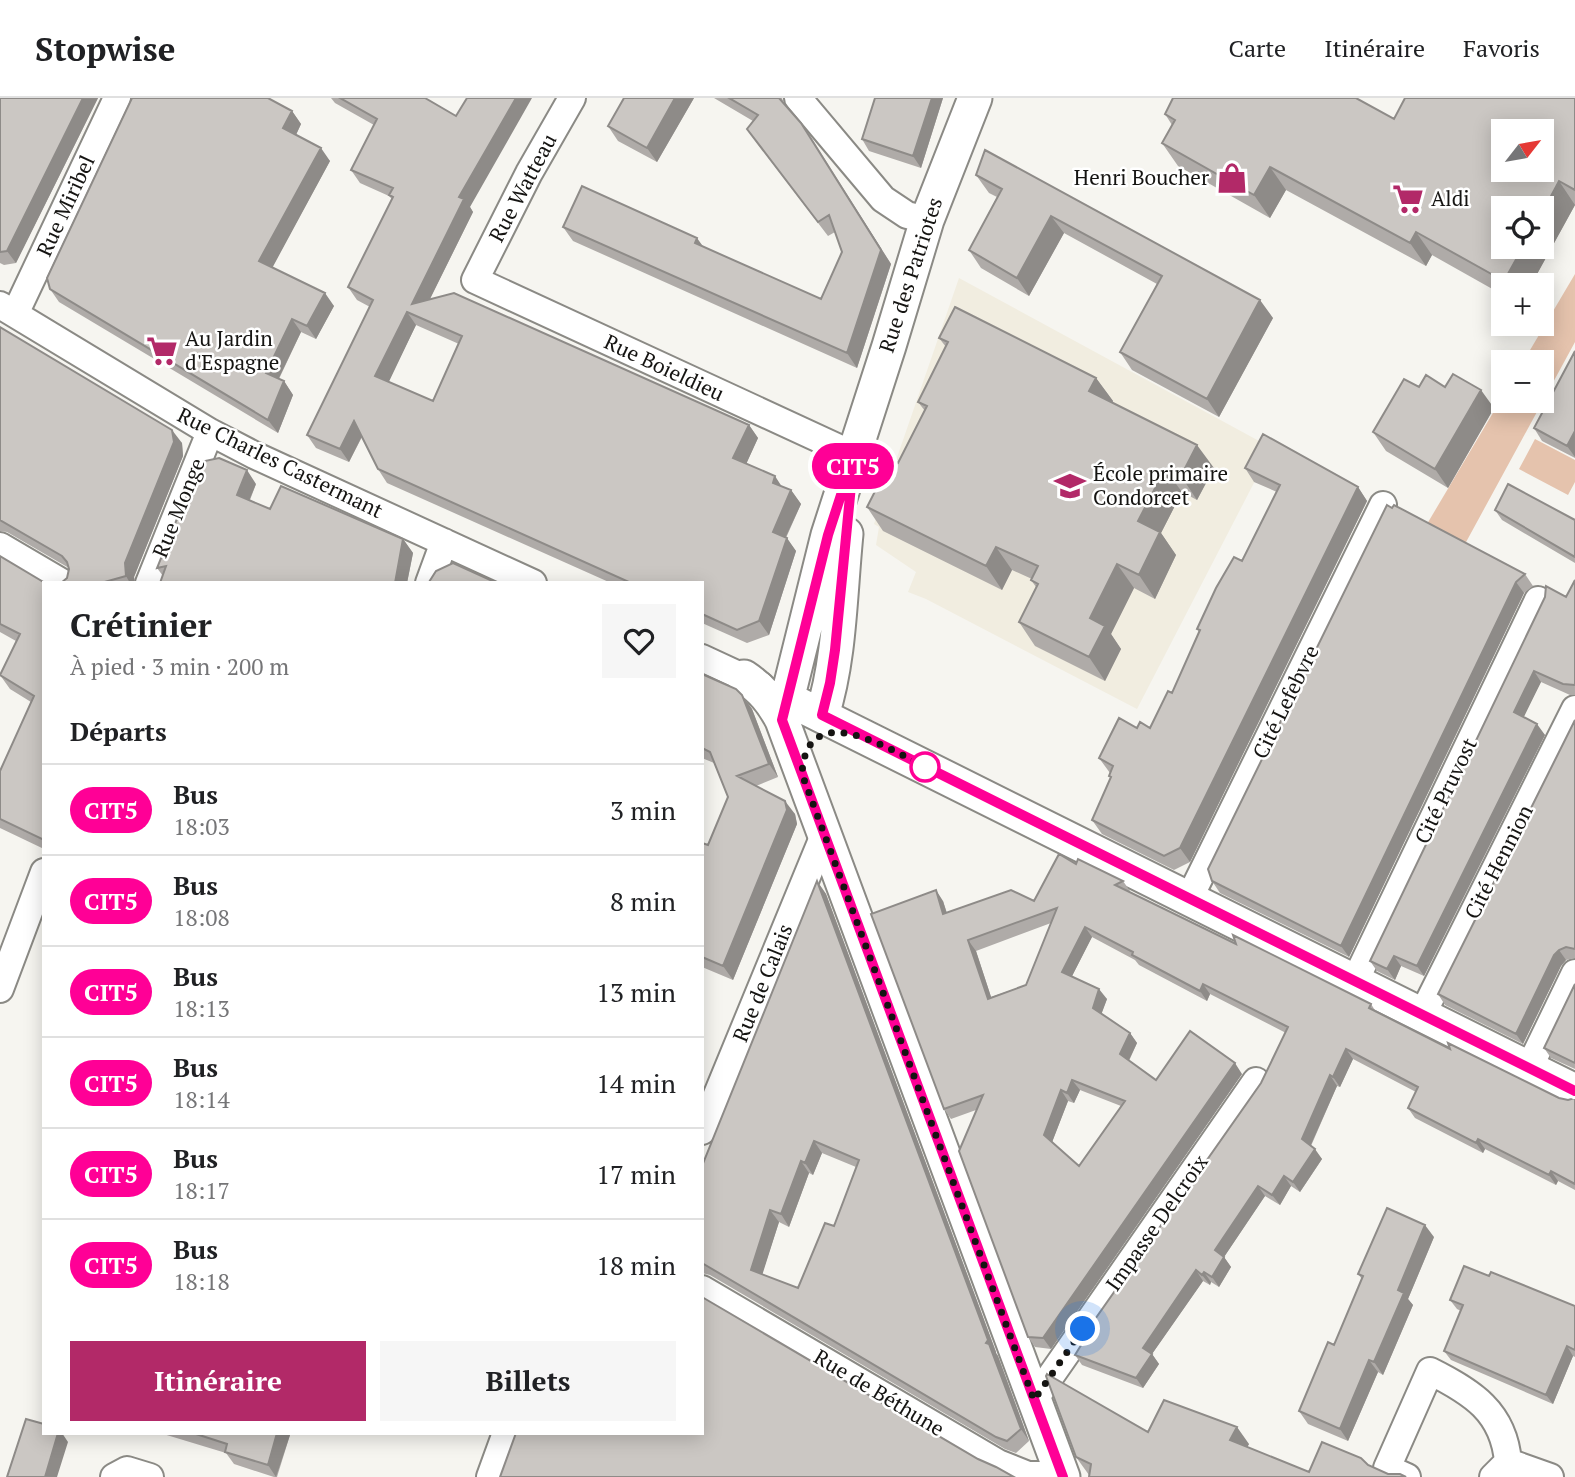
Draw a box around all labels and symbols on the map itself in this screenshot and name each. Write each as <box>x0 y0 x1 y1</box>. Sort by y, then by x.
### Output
north arrow <box>1491 119 1554 182</box>
street label: Rue Watteau <box>482 129 562 247</box>
street label: Rue Miribel <box>30 151 101 261</box>
shop icon: Henri Boucher <box>1215 161 1249 195</box>
place label: Henri Boucher <box>1074 163 1209 191</box>
supermarket icon: Aldi <box>1391 182 1425 216</box>
place label: Aldi <box>1431 184 1470 212</box>
street label: Rue des Patriotes <box>872 194 948 356</box>
place label: Au Jardin d'Espagne <box>185 324 279 376</box>
street label: Rue Boieldieu <box>600 327 729 407</box>
supermarket icon: Au Jardin d'Espagne <box>145 334 179 368</box>
street label: Rue Charles Castermant <box>173 400 388 524</box>
line badge: CIT5 <box>804 443 902 489</box>
street label: Rue Monge <box>145 454 211 562</box>
place label: École primaire Condorcet <box>1093 459 1228 511</box>
school or university icon: École primaire Condorcet <box>1053 469 1087 503</box>
street label: Cité Lefebvre <box>1246 640 1325 763</box>
street label: Cité Pruvost <box>1407 733 1483 848</box>
unlabelled marker <box>910 752 940 782</box>
street label: Cité Hennion <box>1457 799 1539 923</box>
street label: Rue de Calais <box>726 919 798 1046</box>
street label: Impasse Delcroix <box>1099 1149 1214 1296</box>
your location <box>1065 1311 1100 1346</box>
street label: Rue de Béthune <box>809 1342 950 1442</box>

